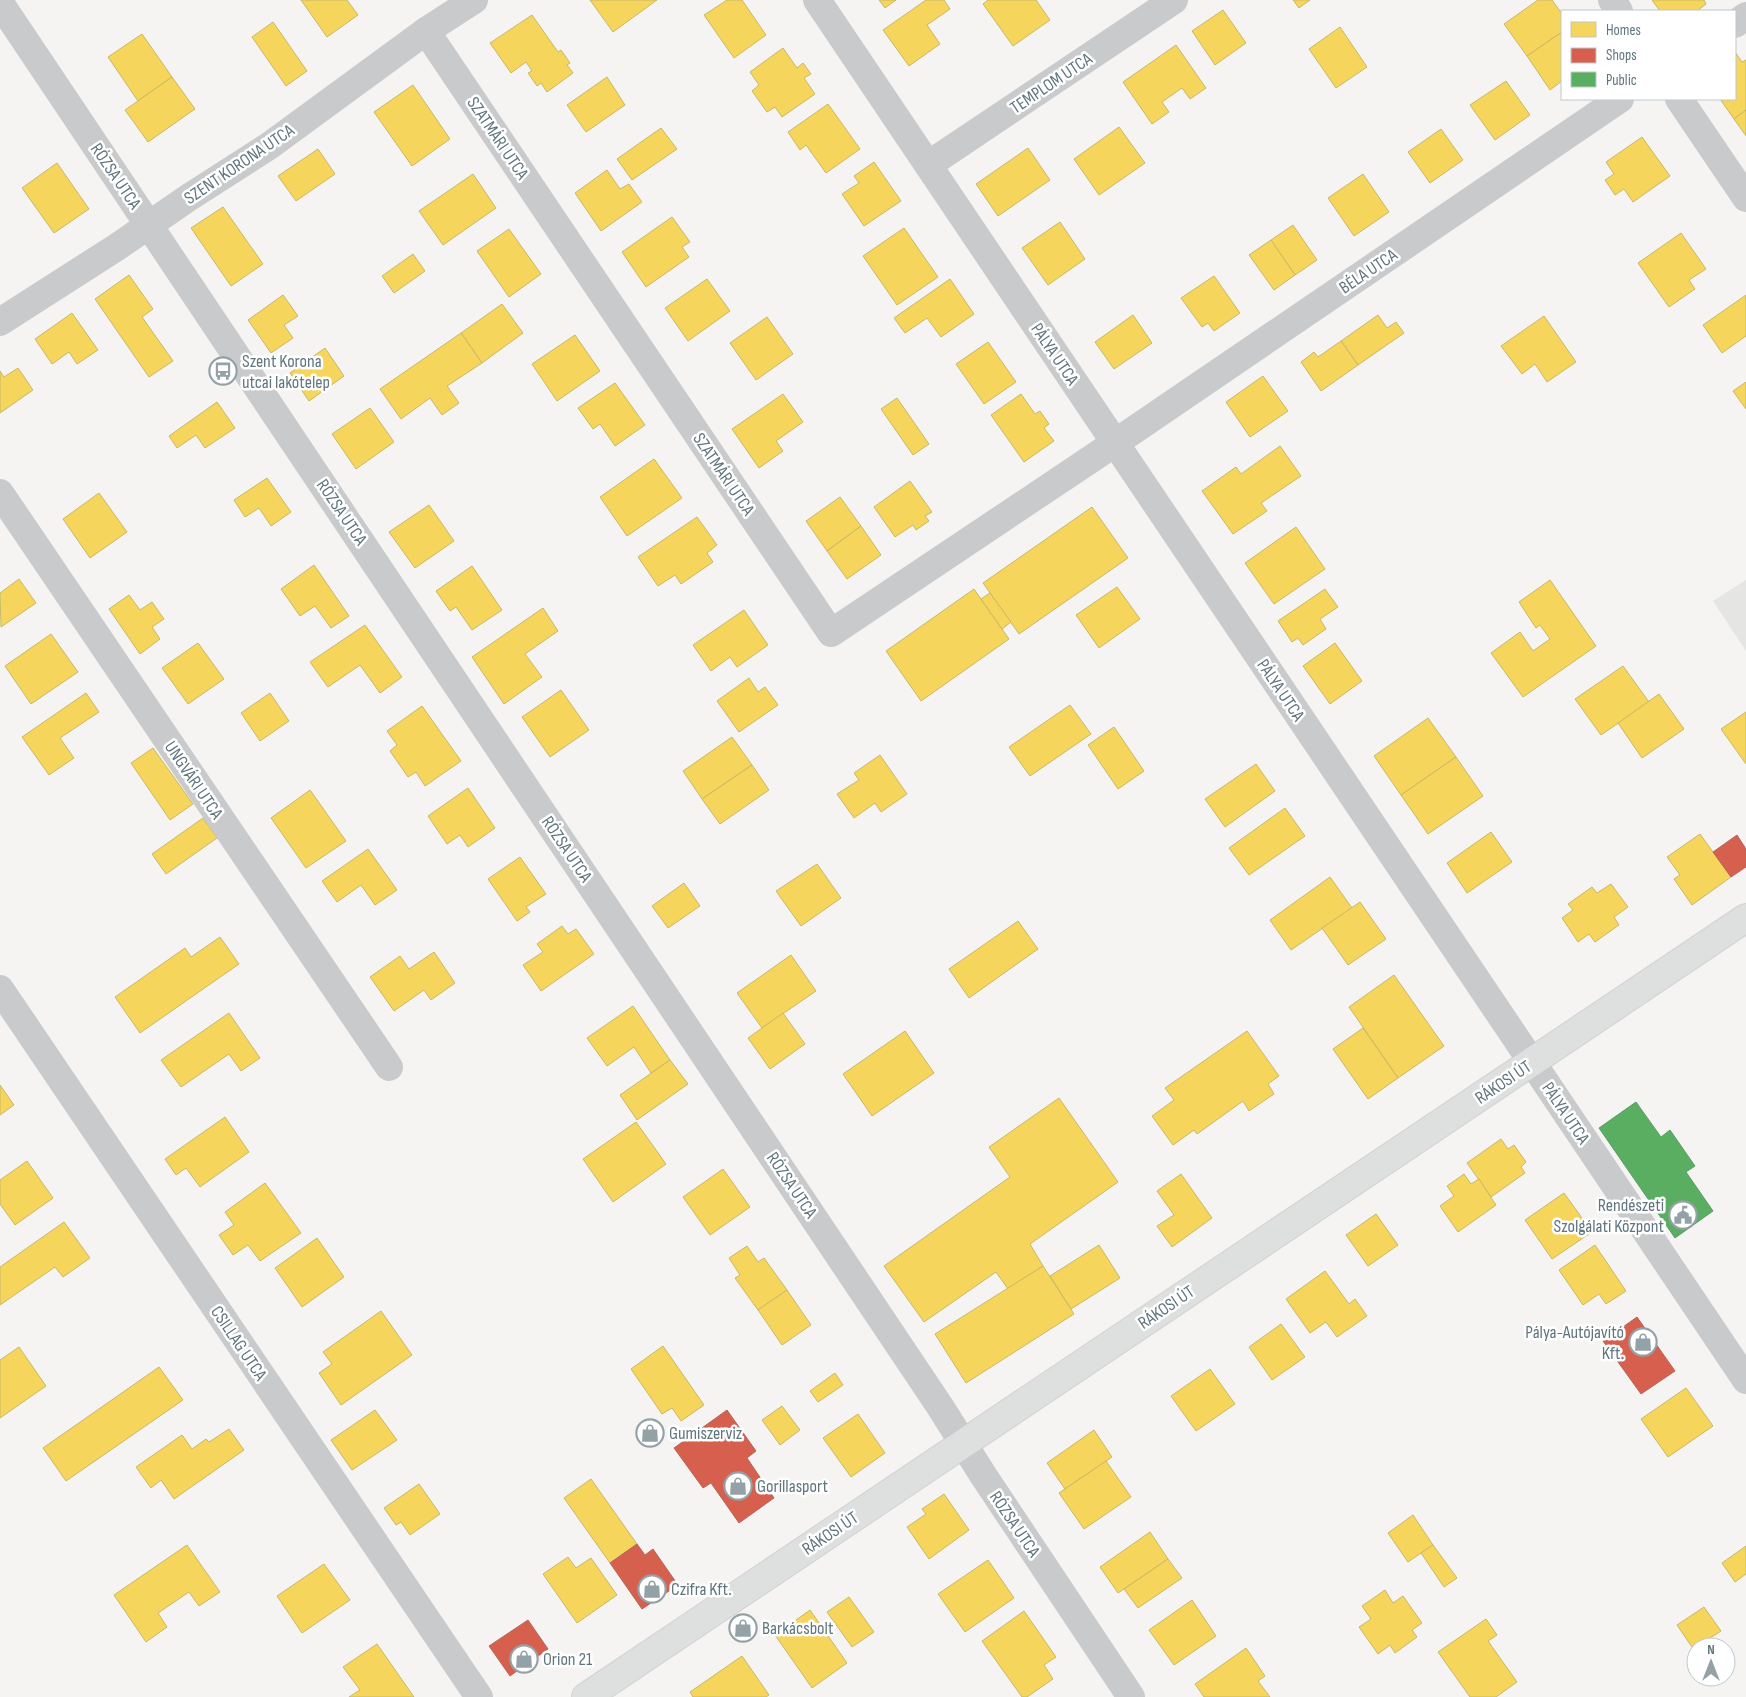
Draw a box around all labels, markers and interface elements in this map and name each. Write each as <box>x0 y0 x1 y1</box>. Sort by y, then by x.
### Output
legend <box>1561 10 1736 100</box>
text: Homes <box>1606 21 1641 40</box>
text: Shops <box>1606 46 1637 65</box>
street label: TEMPLOM UTCA <box>1006 48 1096 118</box>
text: Public <box>1606 71 1637 90</box>
street label: SZATMÁRI UTCA <box>462 93 533 184</box>
street label: SZENT KORONA UTCA <box>180 120 298 209</box>
street label: RÓZSA UTCA <box>86 139 145 213</box>
street label: BÉLA UTCA <box>1335 244 1401 298</box>
street label: PÁLYA UTCA <box>1026 319 1083 389</box>
place label: Szent Korona utcai lakótelep <box>242 351 330 393</box>
bus stop icon: Szent Korona utcai lakótelep <box>208 356 238 386</box>
street label: SZATMÁRI UTCA <box>688 429 759 520</box>
street label: RÓZSA UTCA <box>312 475 371 549</box>
street label: PÁLYA UTCA <box>1252 655 1309 725</box>
street label: UNGVÁRI UTCA <box>160 737 227 823</box>
street label: RÓZSA UTCA <box>537 812 596 886</box>
street label: RÁKOSI ÚT <box>1471 1056 1535 1109</box>
street label: PÁLYA UTCA <box>1537 1078 1594 1148</box>
street label: RÓZSA UTCA <box>762 1148 821 1222</box>
place label: Rendészeti Szolgálati Központ <box>1554 1195 1664 1237</box>
public building icon: Rendészeti Szolgálati Központ <box>1668 1200 1698 1230</box>
street label: RÁKOSI ÚT <box>1134 1281 1198 1334</box>
street label: CSILLAG UTCA <box>206 1302 271 1385</box>
place label: Pálya-Autójavító Kft. <box>1525 1322 1624 1364</box>
shop icon: Pálya-Autójavító Kft. <box>1628 1327 1658 1357</box>
shop icon: Gumiszerviz <box>635 1418 665 1448</box>
place label: Gumiszerviz <box>669 1423 743 1444</box>
shop icon: Gorillasport <box>723 1471 753 1501</box>
place label: Gorillasport <box>757 1476 828 1497</box>
street label: RÓZSA UTCA <box>985 1487 1044 1561</box>
street label: RÁKOSI ÚT <box>798 1507 862 1560</box>
shop icon: Czifra Kft. <box>637 1574 667 1604</box>
place label: Czifra Kft. <box>671 1579 732 1600</box>
shop icon: Barkácsbolt <box>728 1613 758 1643</box>
place label: Barkácsbolt <box>762 1618 834 1639</box>
north arrow <box>1686 1637 1736 1687</box>
text: N <box>1707 1641 1715 1658</box>
shop icon: Orion 21 <box>509 1644 539 1674</box>
place label: Orion 21 <box>543 1649 593 1670</box>

